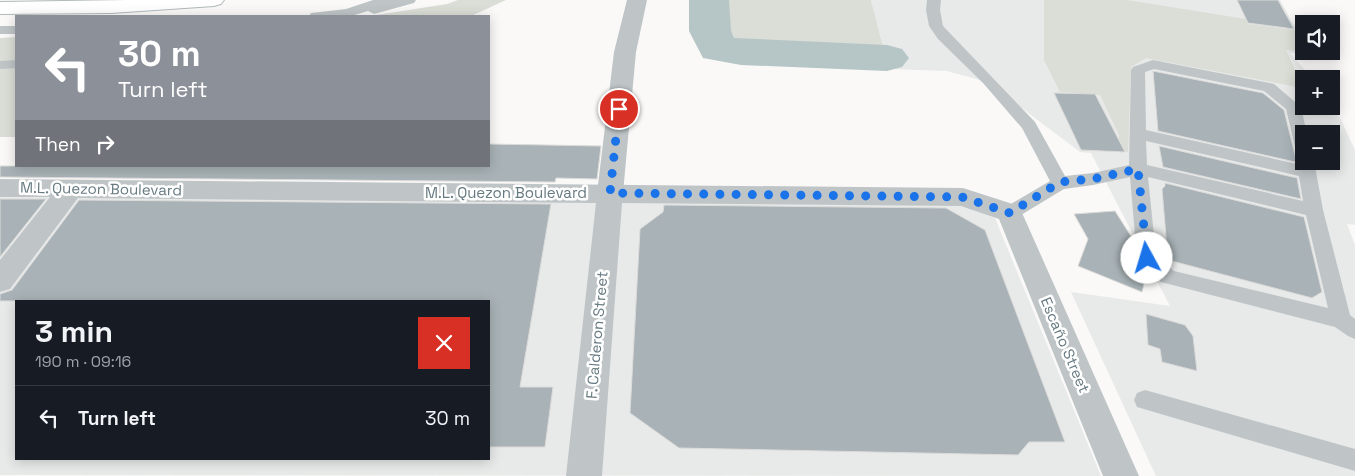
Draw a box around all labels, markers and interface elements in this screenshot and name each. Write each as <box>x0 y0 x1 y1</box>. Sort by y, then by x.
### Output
map controls <box>1295 15 1340 170</box>
button: sound <box>1295 15 1340 60</box>
text: 30 m <box>118 32 201 76</box>
icon: left <box>35 35 100 100</box>
button: + <box>1295 70 1340 115</box>
text: Turn left <box>118 75 208 103</box>
pin <box>598 88 640 130</box>
icon: arrive <box>605 95 633 123</box>
button: − <box>1295 125 1340 170</box>
icon: right <box>91 130 119 158</box>
text: Then <box>35 132 81 157</box>
street label: M.L. Quezon Boulevard <box>20 178 182 199</box>
street label: M.L. Quezon Boulevard <box>425 183 587 202</box>
position arrow <box>1120 231 1172 283</box>
street label: F. Calderon Street <box>581 270 612 400</box>
street label: Escaño Street <box>1037 294 1094 396</box>
text: 3 min <box>35 312 113 351</box>
button: close <box>418 317 470 369</box>
text: 190 m · 09:16 <box>35 351 131 372</box>
icon: left <box>35 404 63 432</box>
text: Turn left <box>78 406 156 431</box>
text: 30 m <box>425 406 470 431</box>

